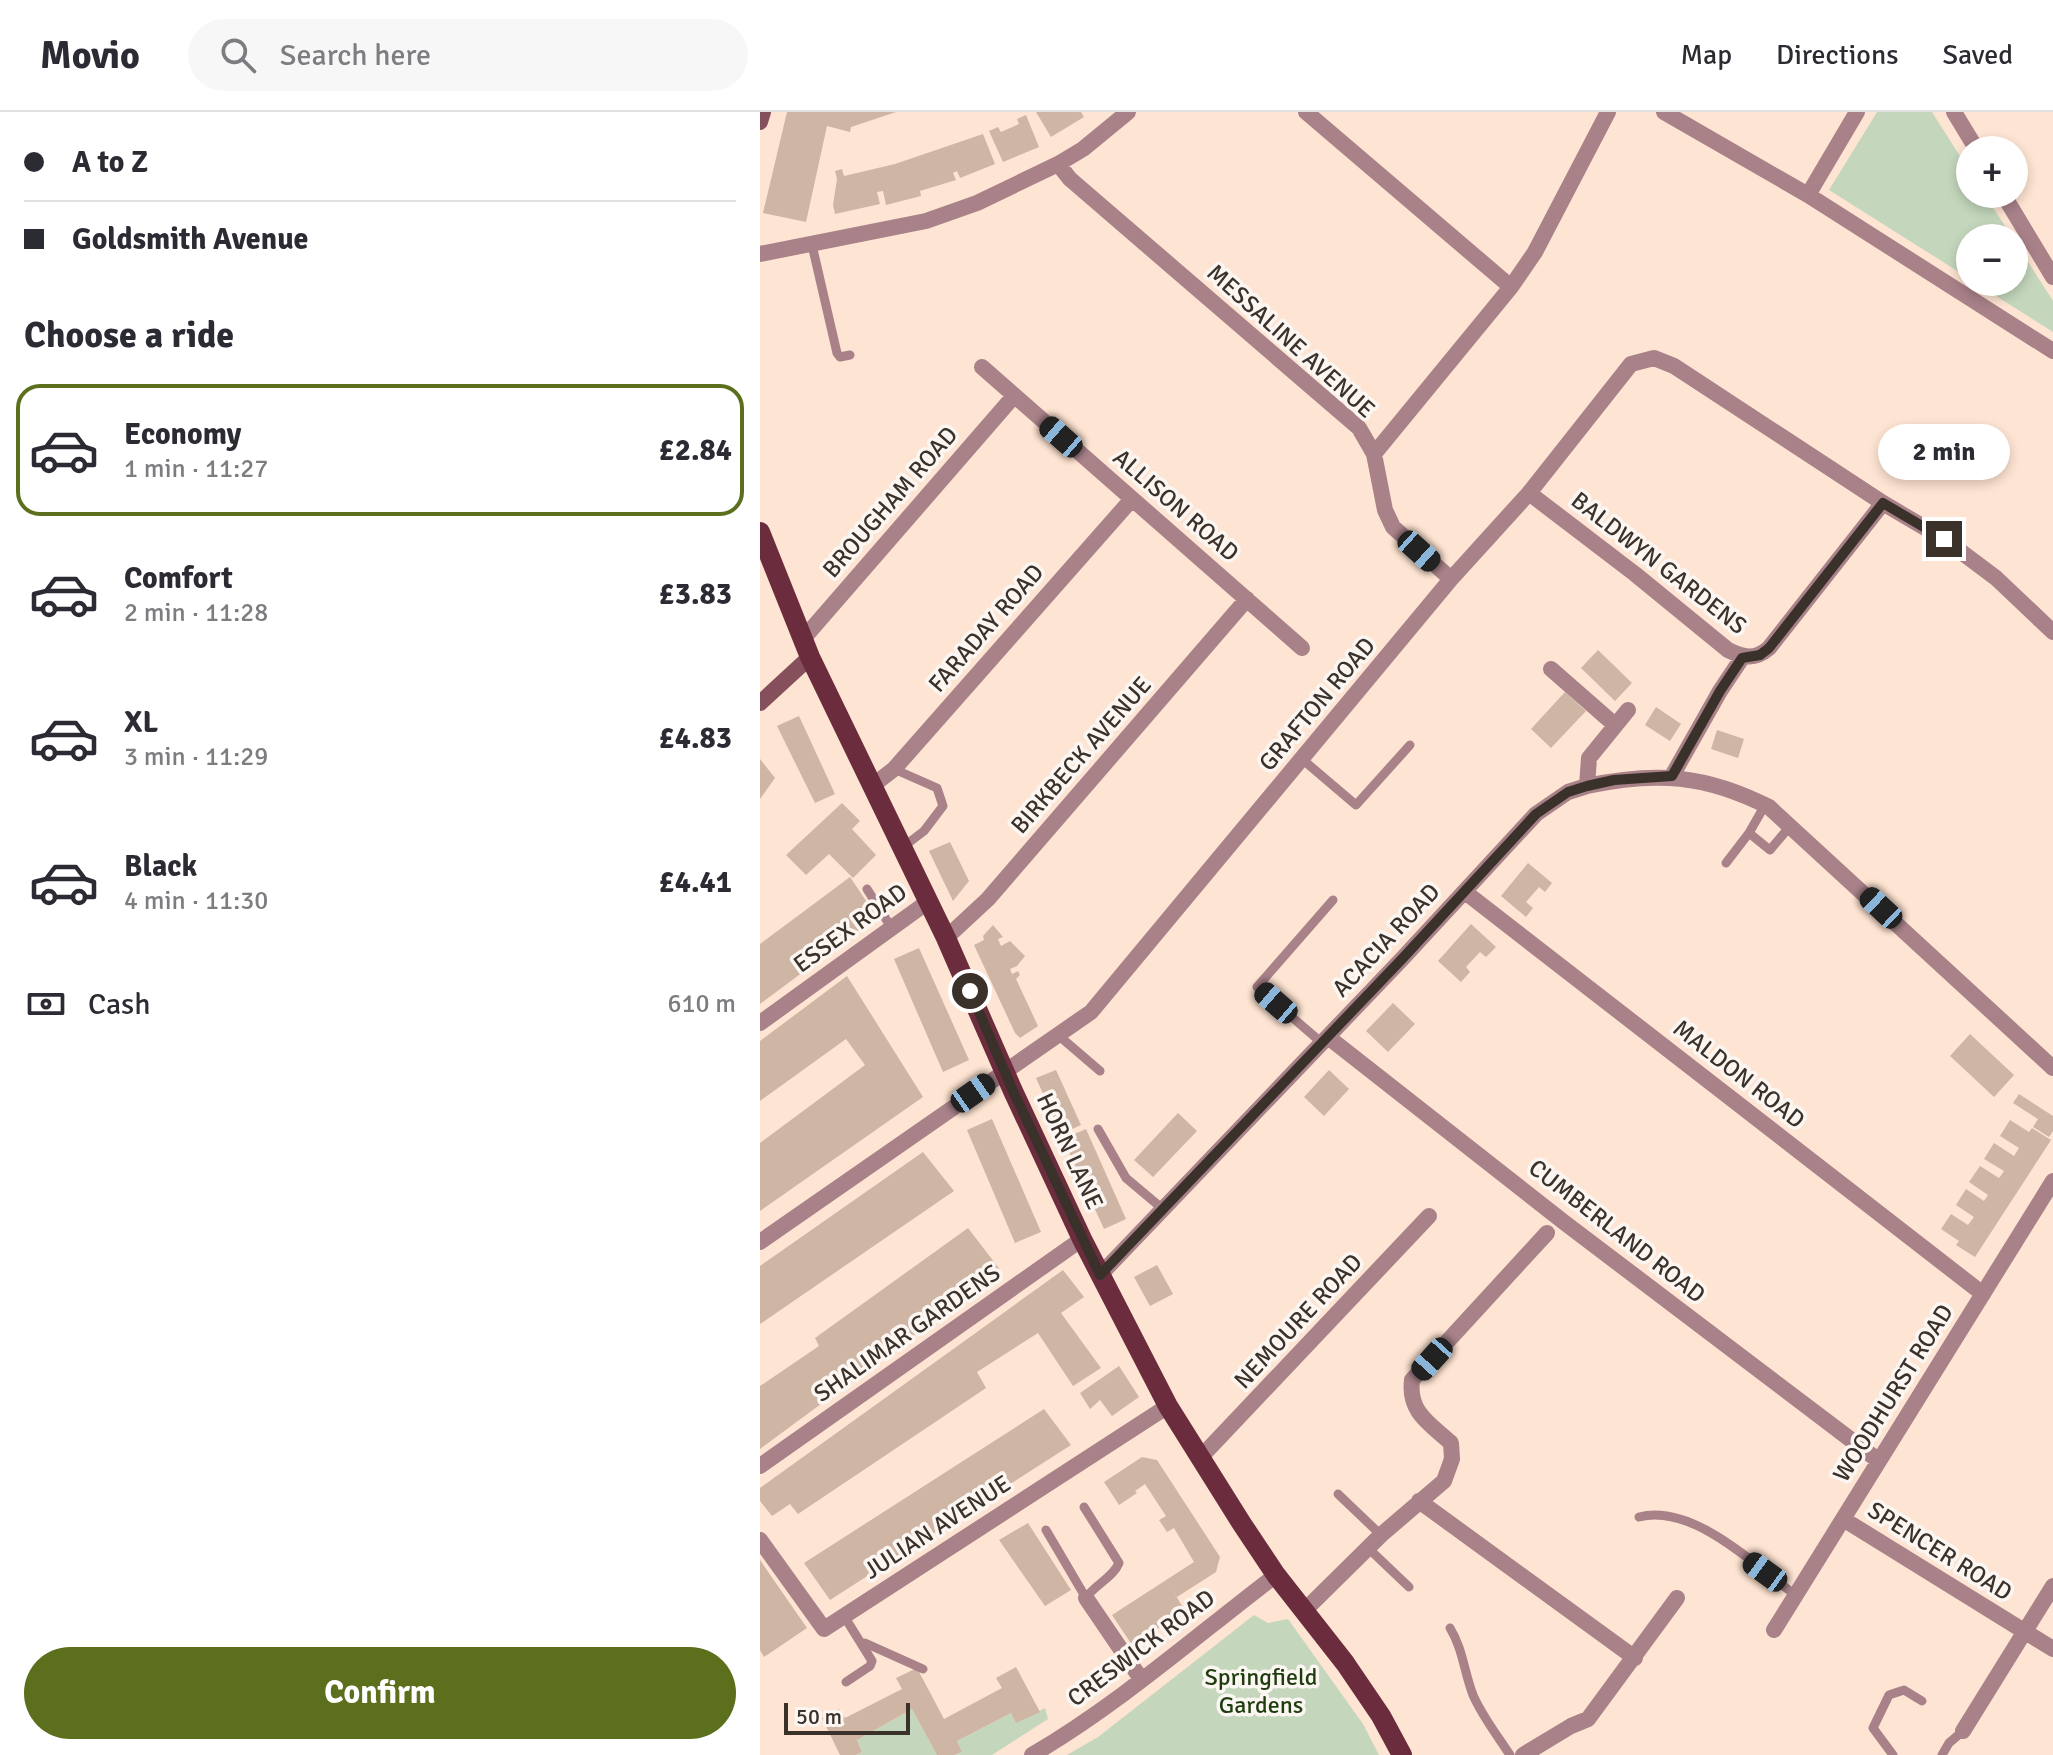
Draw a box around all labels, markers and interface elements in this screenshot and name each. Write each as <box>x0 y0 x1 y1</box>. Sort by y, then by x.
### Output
search box <box>188 19 748 91</box>
text: Movio <box>40 32 140 79</box>
icon: search <box>216 33 260 77</box>
text: Search here <box>280 37 431 74</box>
text: Map <box>1680 38 1732 72</box>
text: Directions <box>1776 38 1898 72</box>
text: Saved <box>1942 38 2013 72</box>
map controls <box>1956 136 2028 296</box>
button: + <box>1956 136 2028 208</box>
text: A to Z <box>72 144 148 181</box>
text: Goldsmith Avenue <box>72 221 308 258</box>
button: − <box>1956 224 2028 296</box>
street label: MESSALINE AVENUE <box>1201 258 1381 424</box>
text: Choose a ride <box>24 313 234 358</box>
car <box>1035 412 1087 462</box>
icon: car <box>28 414 100 486</box>
text: Economy <box>124 416 241 453</box>
street label: BROUGHAM ROAD <box>816 420 964 584</box>
callout: 2 min <box>1878 423 2010 479</box>
text: £2.84 <box>659 432 732 469</box>
text: 2 min <box>1913 436 1975 468</box>
street label: ALLISON ROAD <box>1107 442 1245 568</box>
text: 1 min · 11:27 <box>124 453 268 485</box>
street label: BALDWYN GARDENS <box>1565 485 1753 641</box>
route end <box>1926 521 1962 557</box>
car <box>1393 526 1445 576</box>
icon: car <box>28 558 100 630</box>
street label: FARADAY ROAD <box>922 558 1050 698</box>
text: Comfort <box>124 560 233 597</box>
text: £3.83 <box>659 576 732 613</box>
text: 2 min · 11:28 <box>124 597 268 629</box>
street label: GRAFTON ROAD <box>1252 631 1382 777</box>
street label: BIRKBECK AVENUE <box>1004 670 1158 840</box>
icon: car <box>28 702 100 774</box>
text: XL <box>124 704 158 741</box>
text: £4.83 <box>659 720 732 757</box>
text: 3 min · 11:29 <box>124 741 268 773</box>
icon: car <box>28 846 100 918</box>
text: Black <box>124 848 197 885</box>
text: £4.41 <box>659 864 732 901</box>
street label: ESSEX ROAD <box>787 877 913 979</box>
street label: ACACIA ROAD <box>1326 877 1446 1003</box>
car <box>1855 883 1907 933</box>
text: 4 min · 11:30 <box>124 885 268 917</box>
route start <box>952 973 988 1009</box>
car <box>1250 978 1302 1028</box>
icon: cash <box>24 982 68 1026</box>
text: Cash <box>88 986 151 1023</box>
text: 610 m <box>667 988 736 1020</box>
street label: MALDON ROAD <box>1667 1013 1811 1135</box>
car <box>946 1069 1000 1117</box>
street label: HORN LANE <box>1030 1088 1110 1214</box>
street label: CUMBERLAND ROAD <box>1523 1153 1711 1309</box>
street label: NEMOURE ROAD <box>1228 1247 1368 1395</box>
street label: SHALIMAR GARDENS <box>808 1257 1006 1409</box>
street label: WOODHURST ROAD <box>1826 1299 1960 1487</box>
car <box>1407 1333 1457 1385</box>
street label: JULIAN AVENUE <box>858 1468 1016 1586</box>
street label: SPENCER ROAD <box>1862 1495 2018 1607</box>
car <box>1739 1548 1791 1596</box>
street label: CRESWICK ROAD <box>1061 1583 1221 1713</box>
button: Confirm <box>24 1647 736 1739</box>
park label: Springfield Gardens <box>1204 1662 1318 1720</box>
scale bar <box>784 1699 910 1735</box>
text: 50 m <box>796 1703 842 1730</box>

